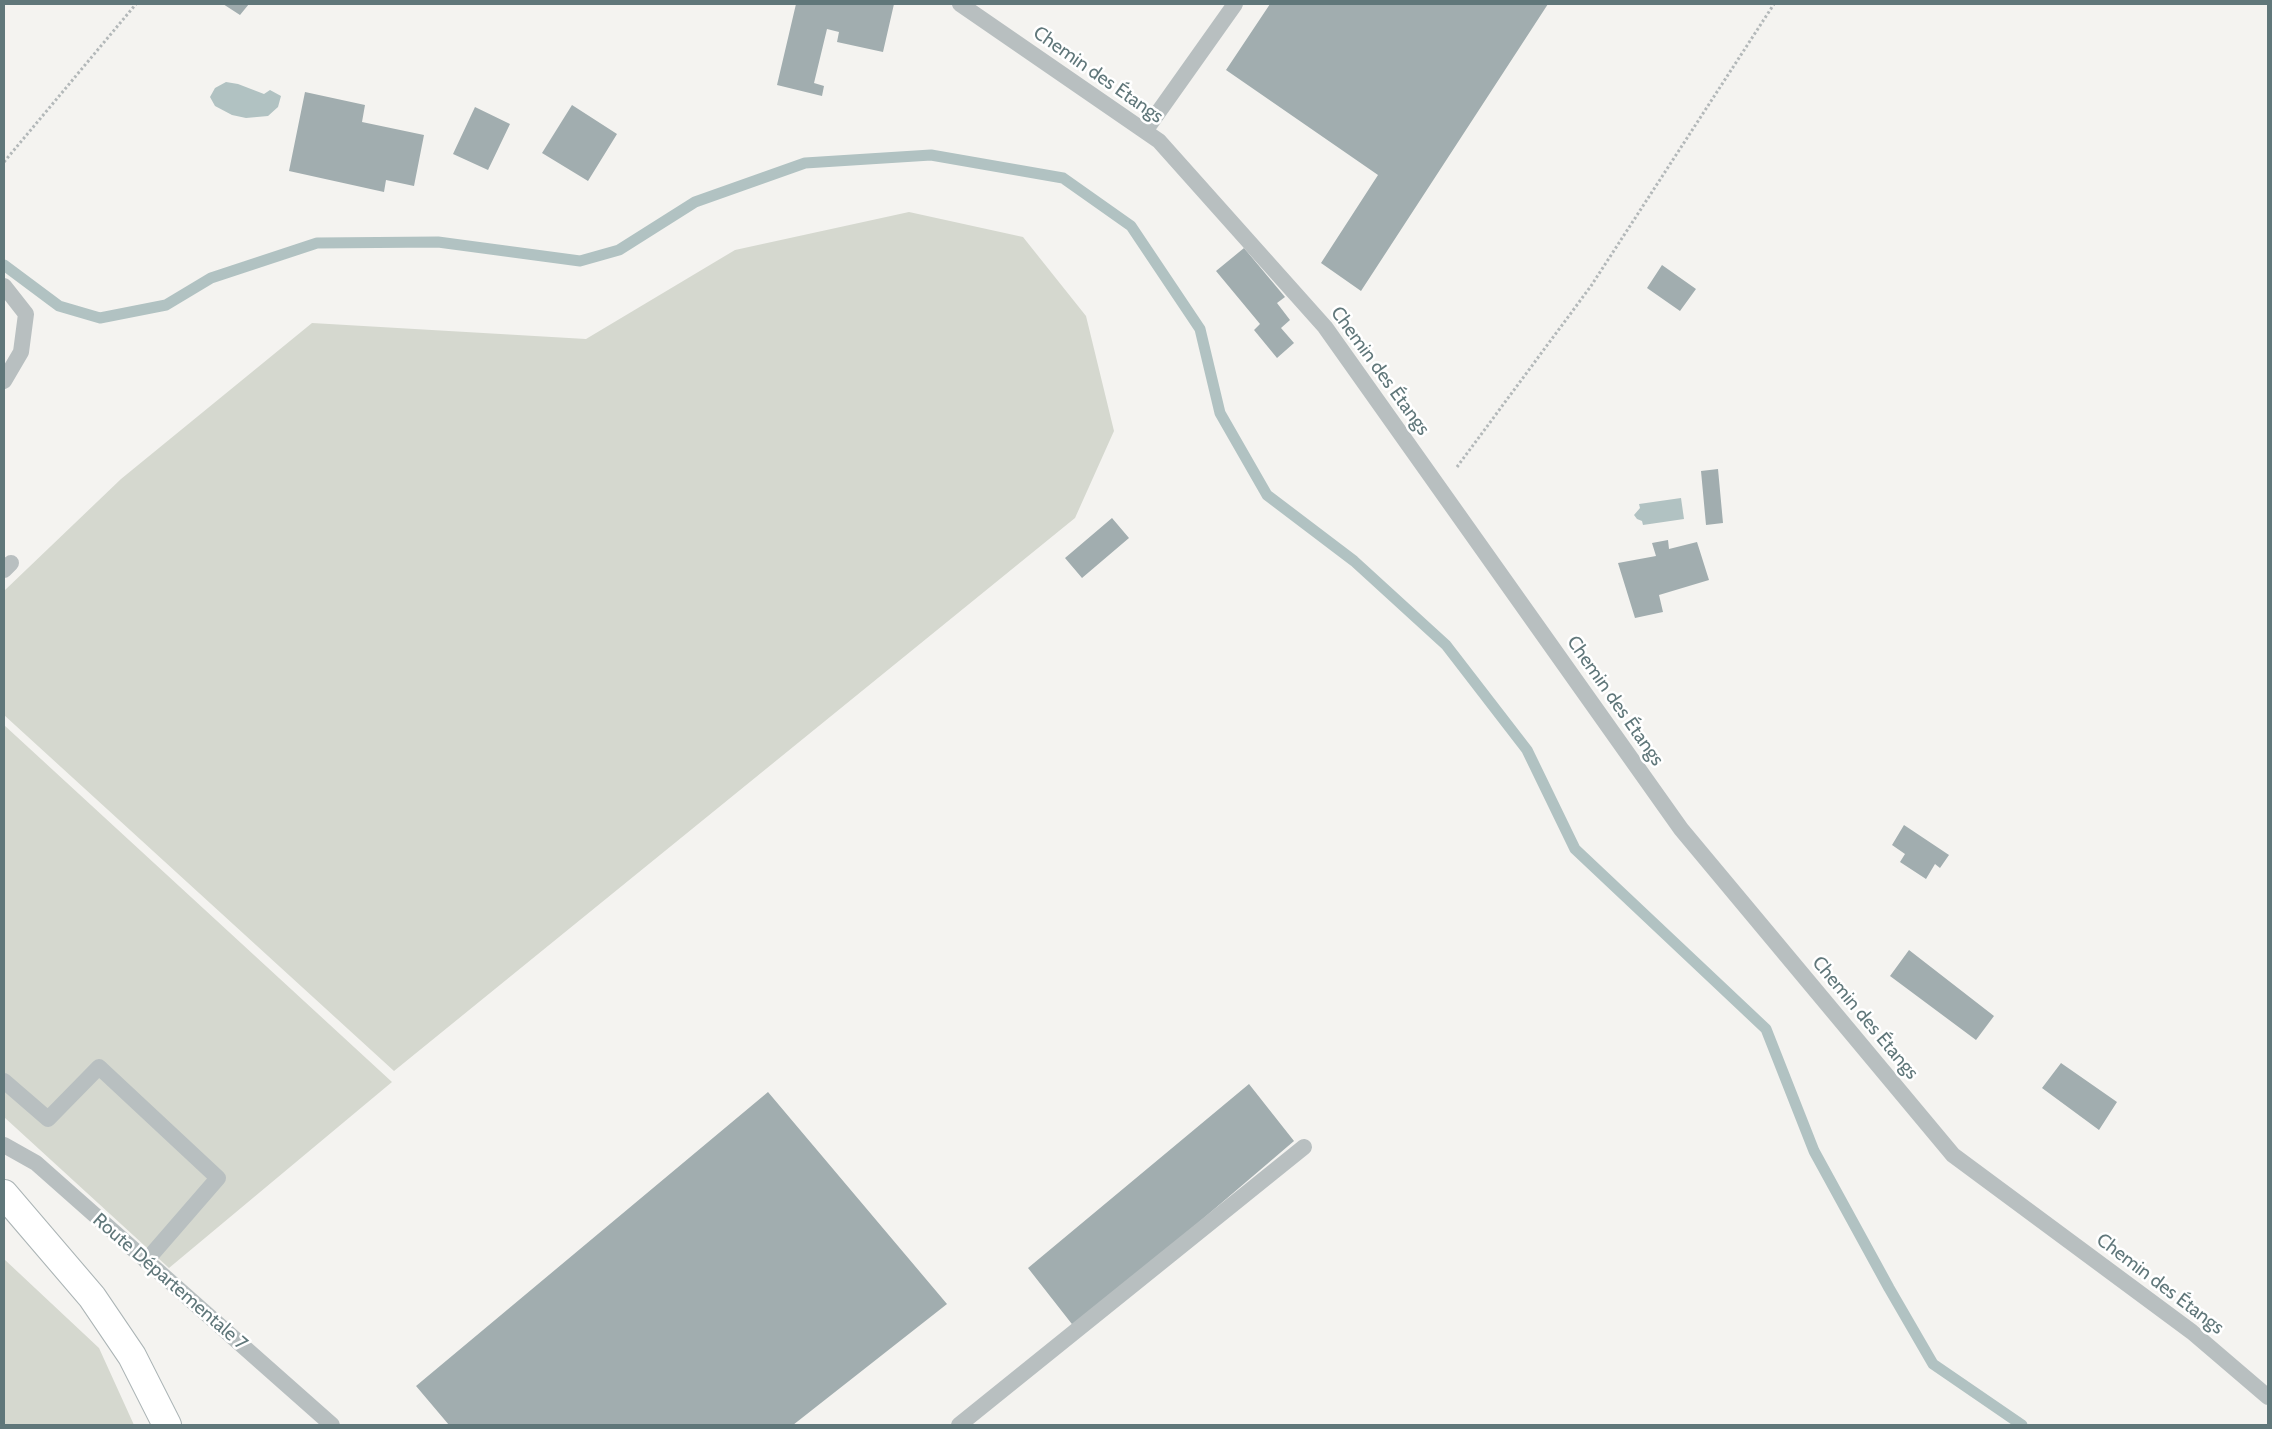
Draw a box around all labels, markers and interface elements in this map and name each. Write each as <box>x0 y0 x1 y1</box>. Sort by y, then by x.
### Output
street label: Chemin des Étangs <box>1029 22 1167 128</box>
street label: Chemin des Étangs <box>1326 302 1434 440</box>
street label: Chemin des Étangs <box>1562 632 1668 770</box>
street label: Chemin des Étangs <box>1807 952 1923 1084</box>
street label: Route Départementale 7 <box>88 1209 252 1355</box>
street label: Chemin des Étangs <box>2092 1229 2228 1339</box>

